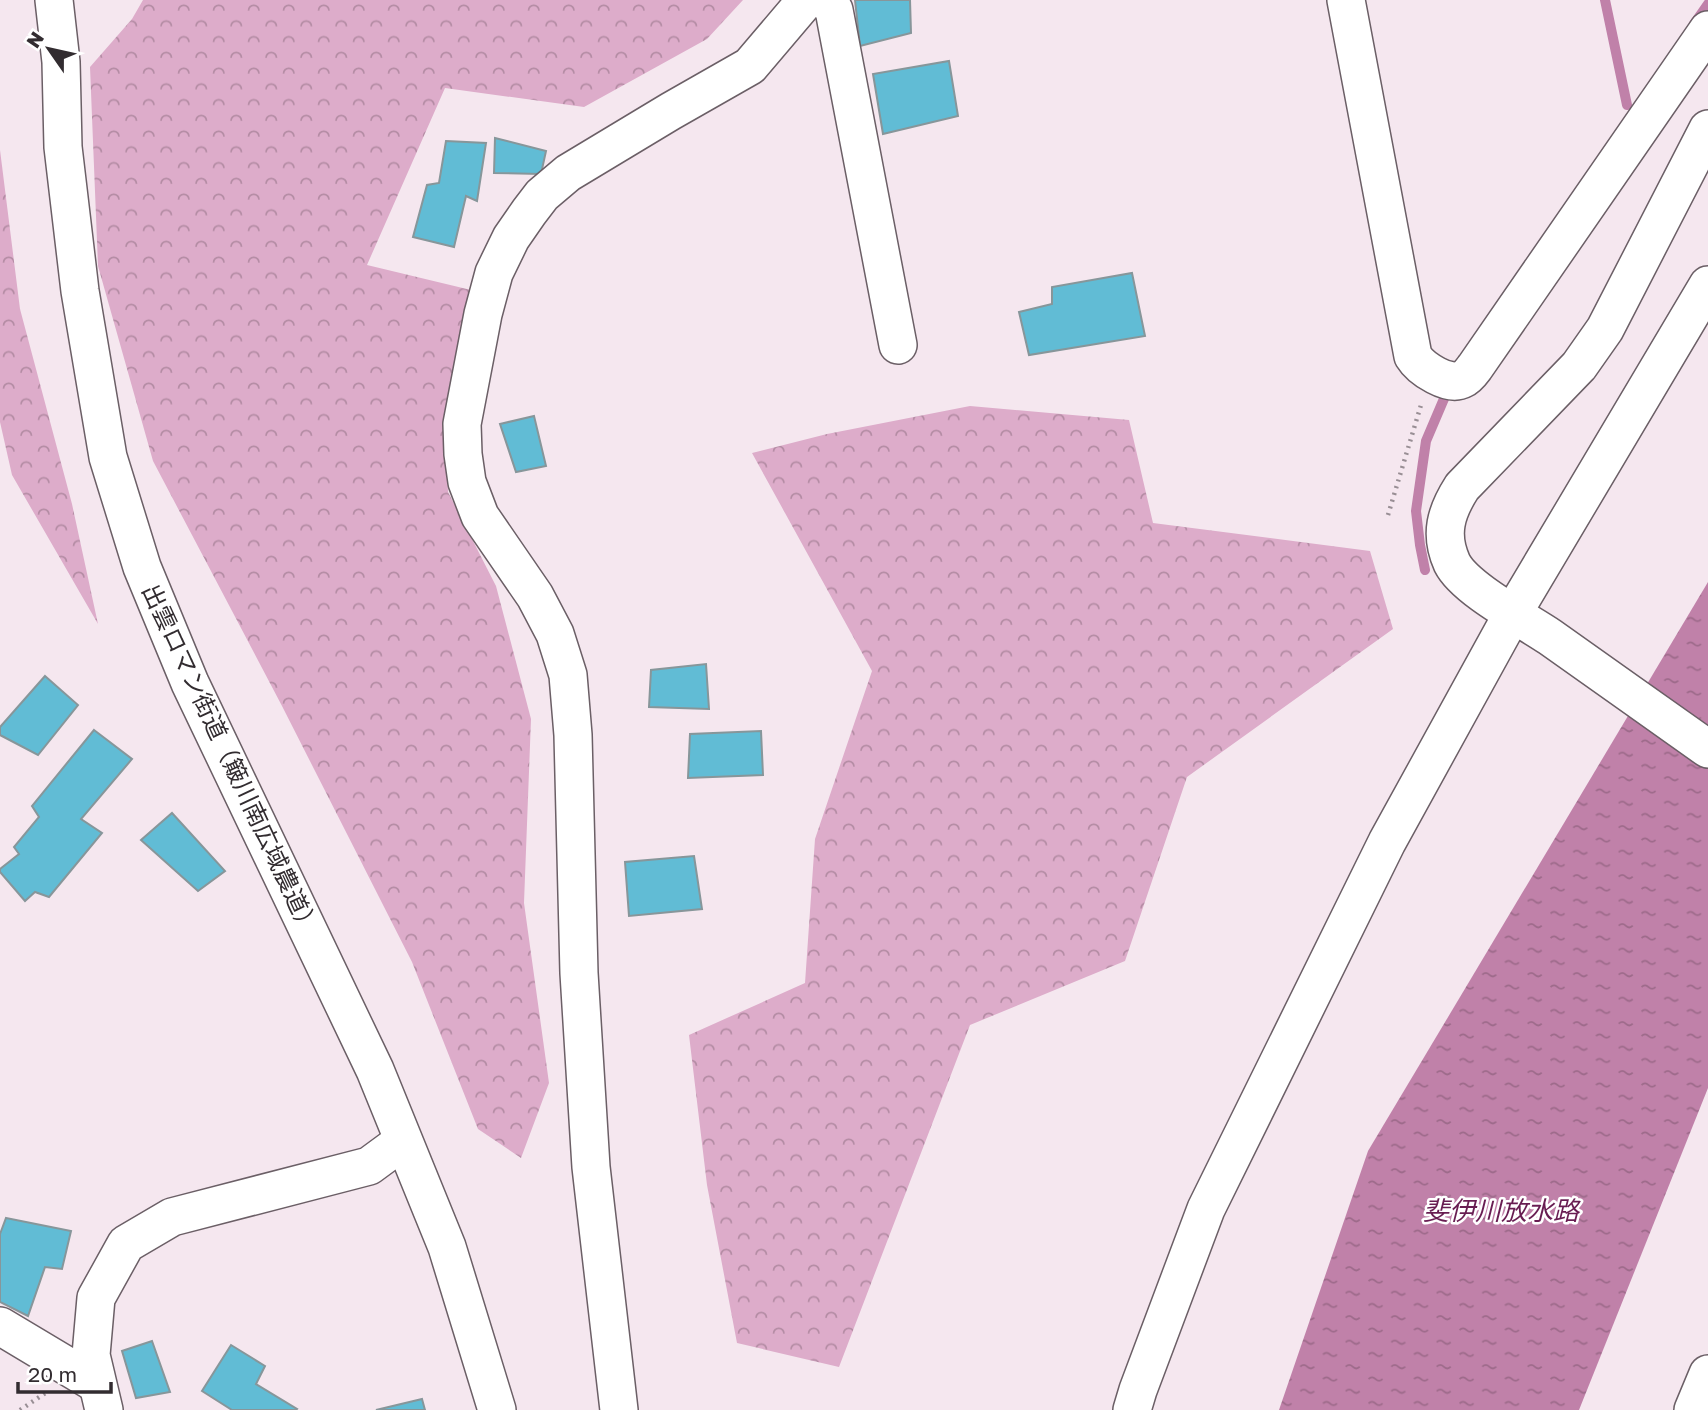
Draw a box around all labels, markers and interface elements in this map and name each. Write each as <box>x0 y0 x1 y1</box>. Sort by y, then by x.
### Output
north arrow <box>14 14 84 84</box>
text: N <box>21 27 48 52</box>
street label: 出雲ロマン街道（簸川南広域農道） <box>137 579 326 940</box>
water label: 斐伊川放水路 <box>1423 1195 1581 1226</box>
scale bar <box>18 1350 110 1394</box>
text: 20 m <box>28 1361 77 1387</box>

